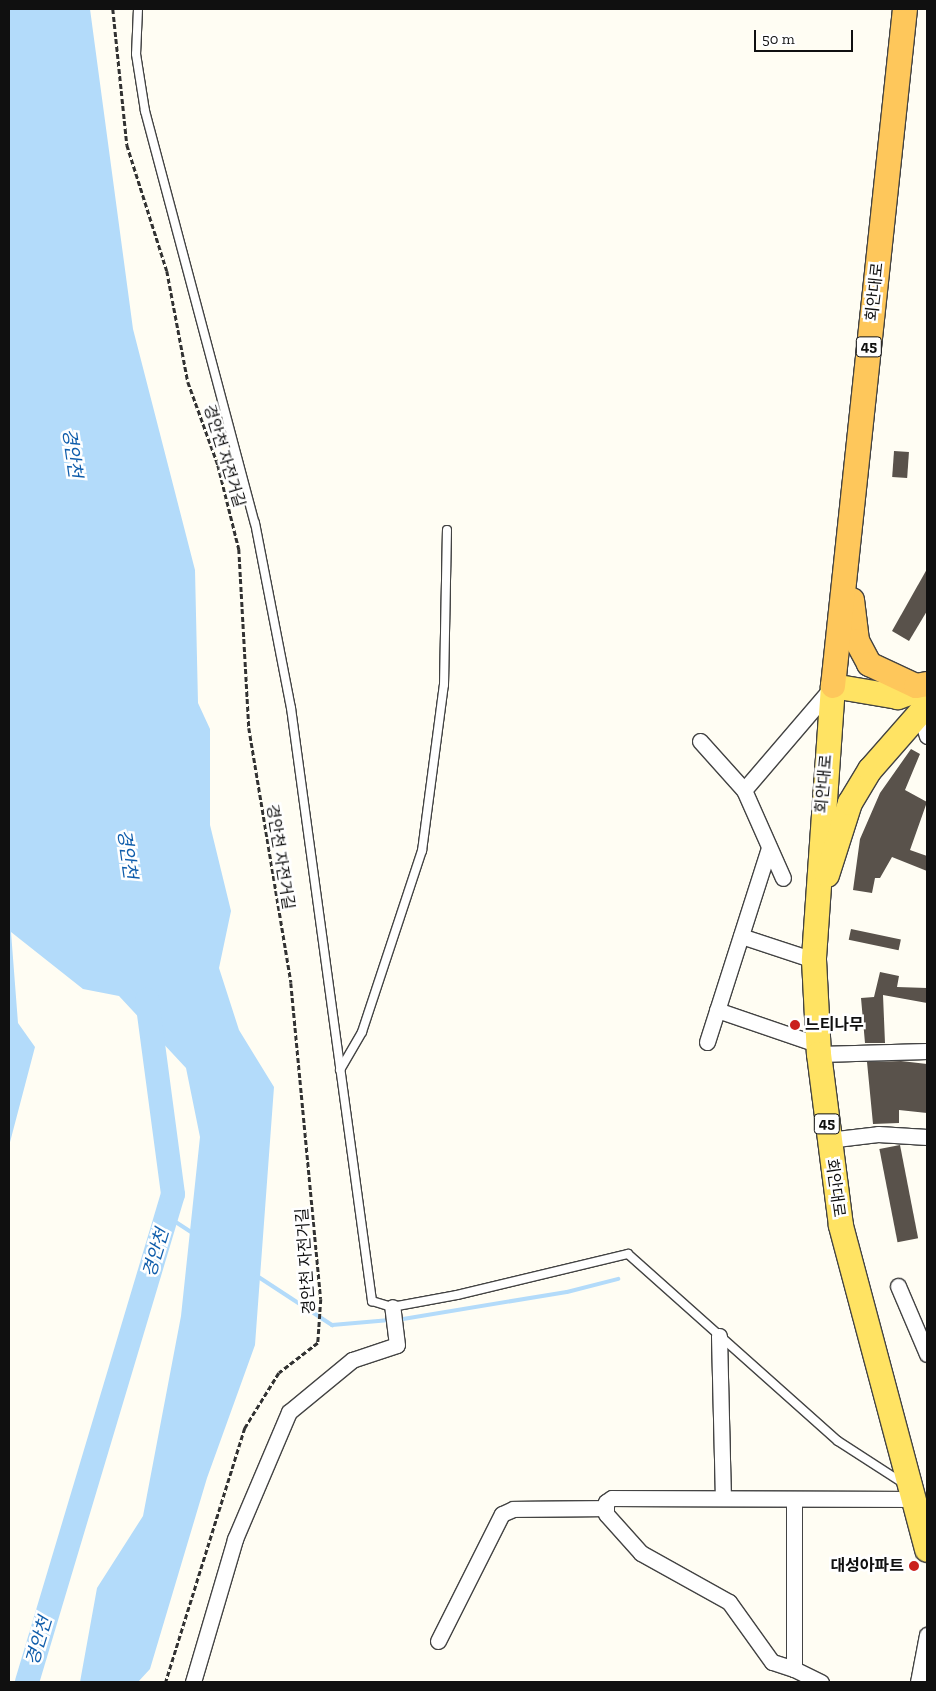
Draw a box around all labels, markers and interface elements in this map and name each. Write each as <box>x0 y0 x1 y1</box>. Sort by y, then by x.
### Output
scale bar <box>756 20 855 52</box>
text: 50 m <box>762 30 795 48</box>
street label: 회안대로 <box>862 262 888 322</box>
road number: 45 <box>855 334 883 360</box>
street label: 경안천 자전거길 <box>199 402 249 510</box>
water label: 경안천 <box>58 427 86 479</box>
street label: 회안대로 <box>812 754 836 814</box>
street label: 경안천 자전거길 <box>262 803 298 911</box>
water label: 경안천 <box>113 828 141 880</box>
place label: 느티나무 <box>805 1015 864 1035</box>
marker: 느티나무 <box>789 1019 801 1031</box>
road number: 45 <box>813 1112 841 1136</box>
street label: 회안대로 <box>821 1158 849 1218</box>
street label: 경안천 자전거길 <box>293 1207 319 1315</box>
water label: 경안천 <box>138 1226 174 1280</box>
place label: 대성아파트 <box>830 1556 904 1576</box>
marker: 대성아파트 <box>908 1560 920 1572</box>
water label: 경안천 <box>21 1614 57 1668</box>

